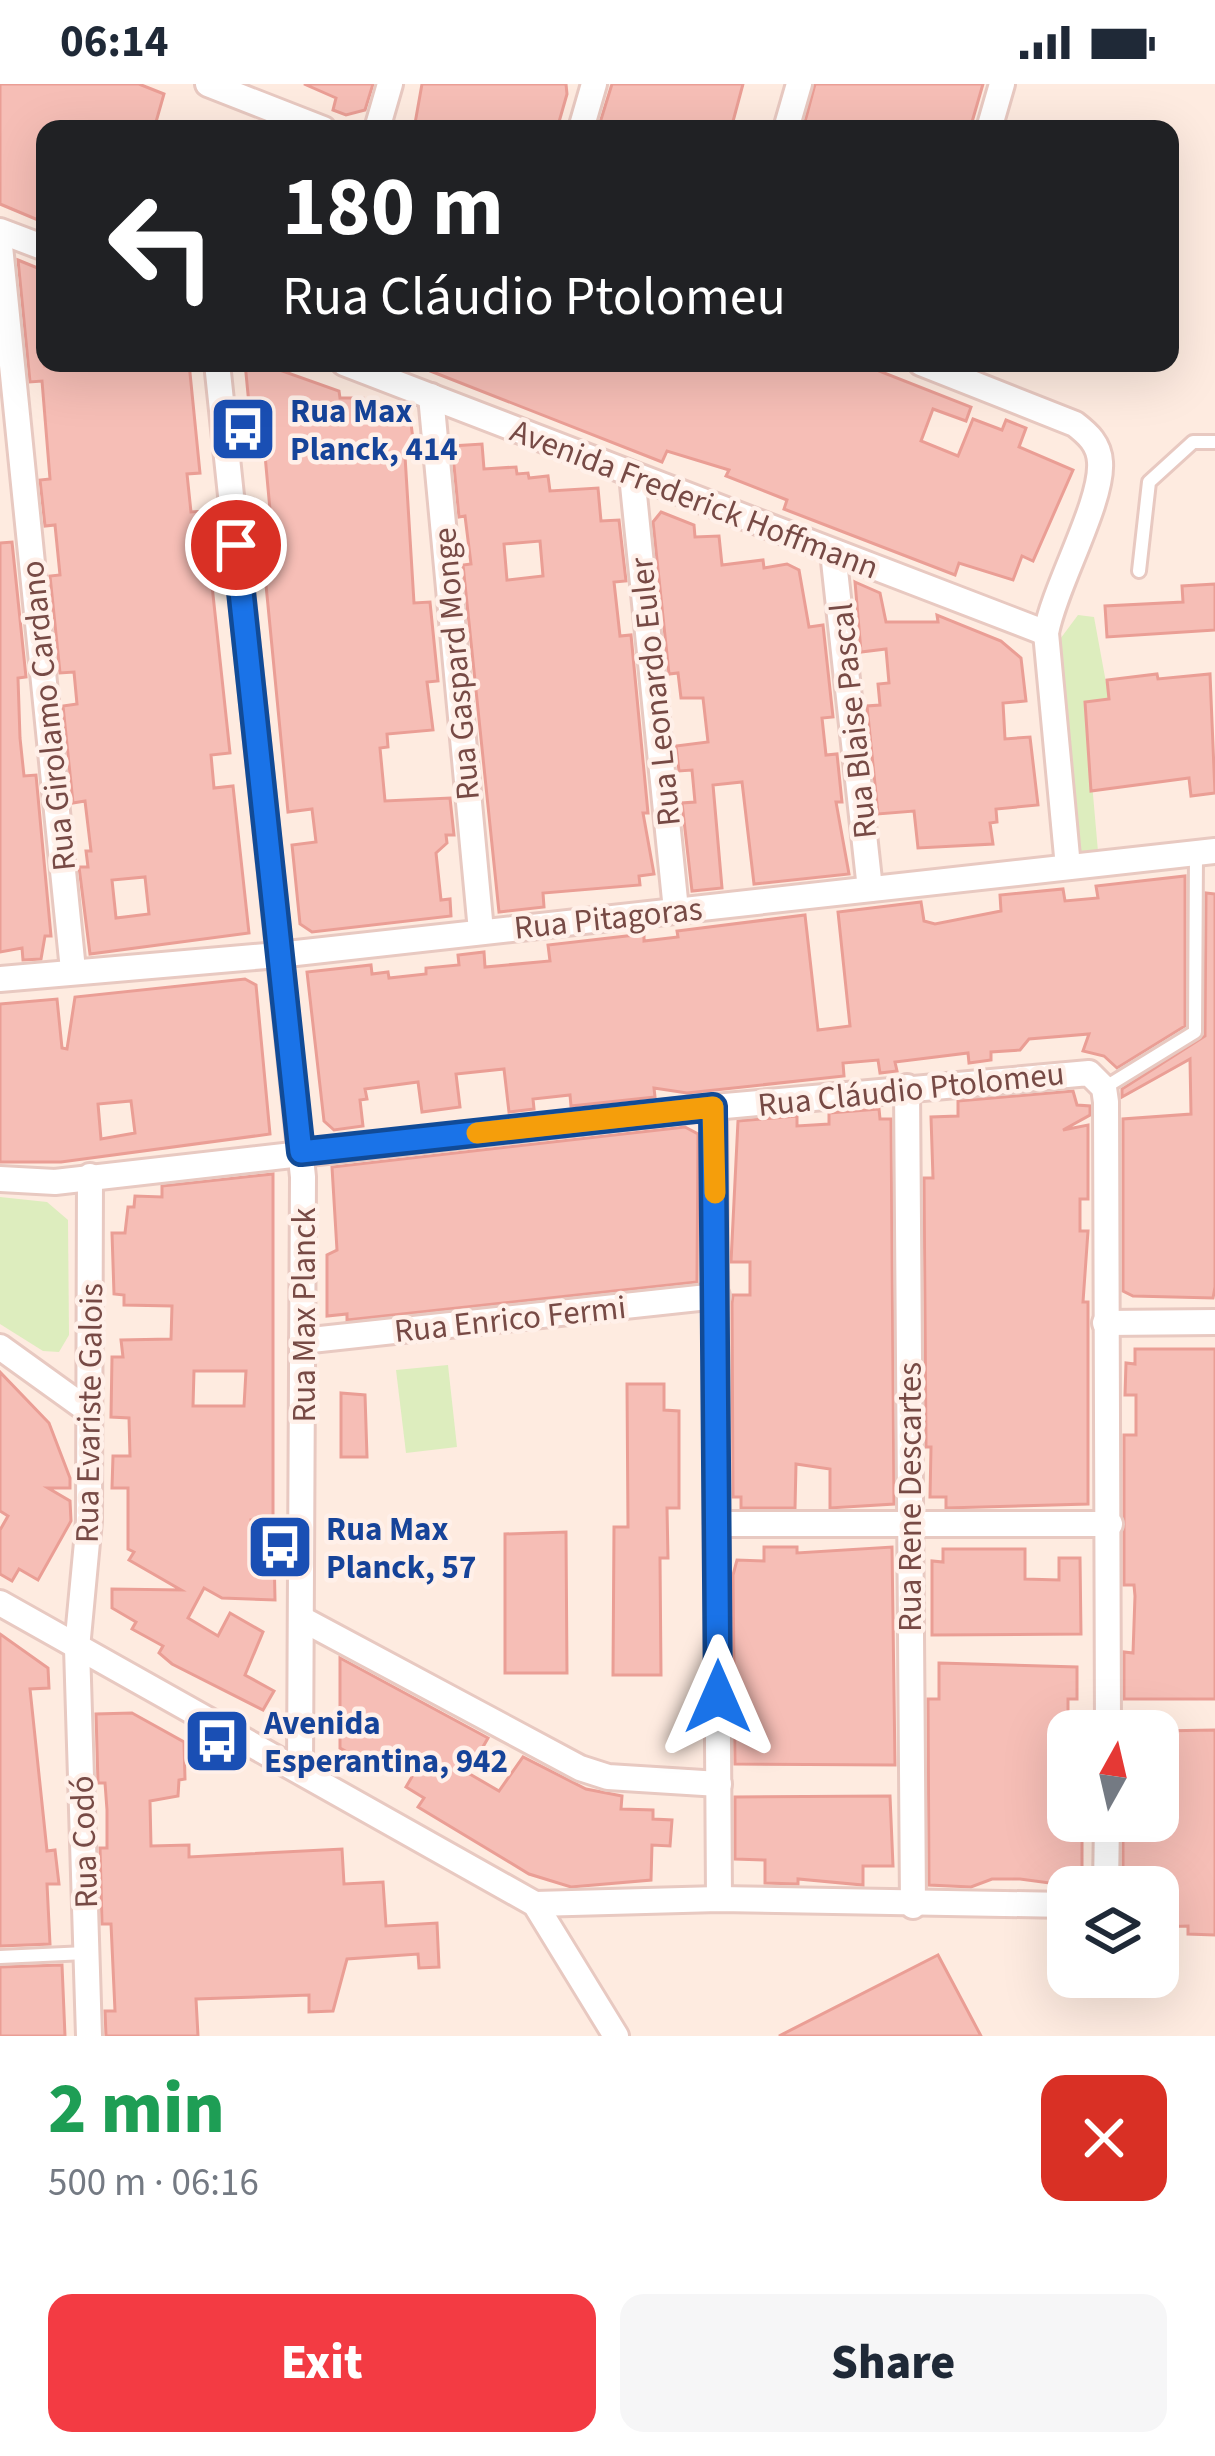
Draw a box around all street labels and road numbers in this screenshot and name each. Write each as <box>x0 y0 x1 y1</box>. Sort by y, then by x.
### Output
street label: Avenida Frederick Hoffmann <box>504 407 885 591</box>
street label: Rua Gaspard Monge <box>421 525 492 802</box>
street label: Rua Leonardo Euler <box>618 555 693 829</box>
street label: Rua Girolamo Cardano <box>9 558 88 873</box>
street label: Rua Blaise Pascal <box>818 601 889 841</box>
street label: Rua Pitagoras <box>512 885 705 952</box>
street label: Rua Cláudio Ptolomeu <box>756 1050 1067 1129</box>
street label: Rua Max Planck <box>281 1207 328 1423</box>
street label: Rua Evariste Galois <box>64 1283 115 1543</box>
street label: Rua Enrico Fermi <box>392 1284 628 1355</box>
street label: Rua Rene Descartes <box>887 1362 934 1632</box>
street label: Rua Codó <box>59 1775 110 1909</box>

